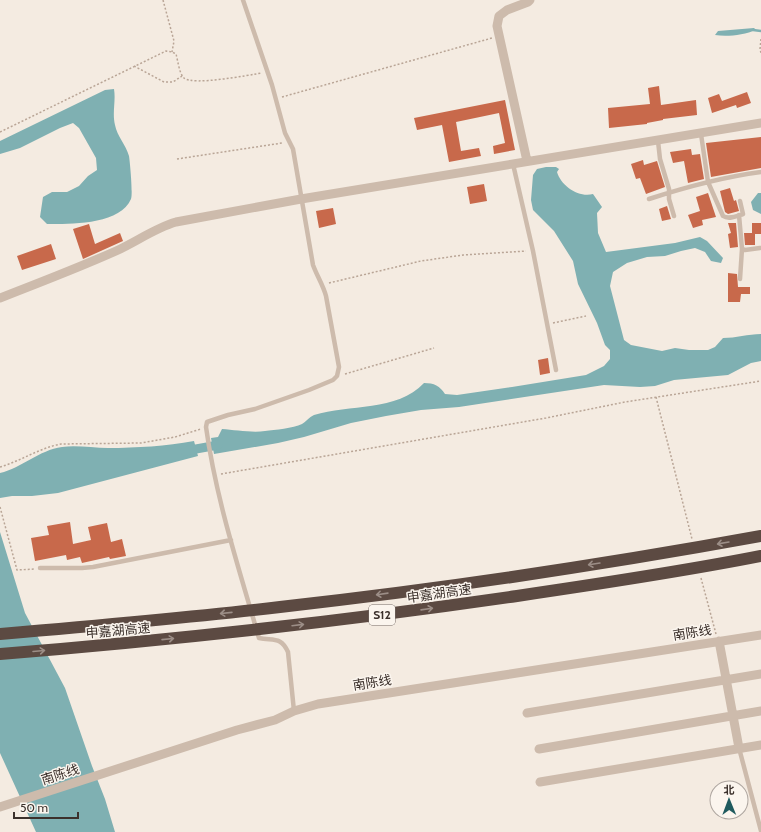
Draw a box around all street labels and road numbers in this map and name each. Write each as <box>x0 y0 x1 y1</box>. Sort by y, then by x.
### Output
street label: 申嘉湖高速 <box>406 581 472 605</box>
road number: S12 <box>369 605 395 625</box>
street label: 申嘉湖高速 <box>85 619 151 641</box>
street label: 南陈线 <box>671 621 713 643</box>
street label: 南陈线 <box>351 671 393 693</box>
street label: 南陈线 <box>39 760 81 788</box>

